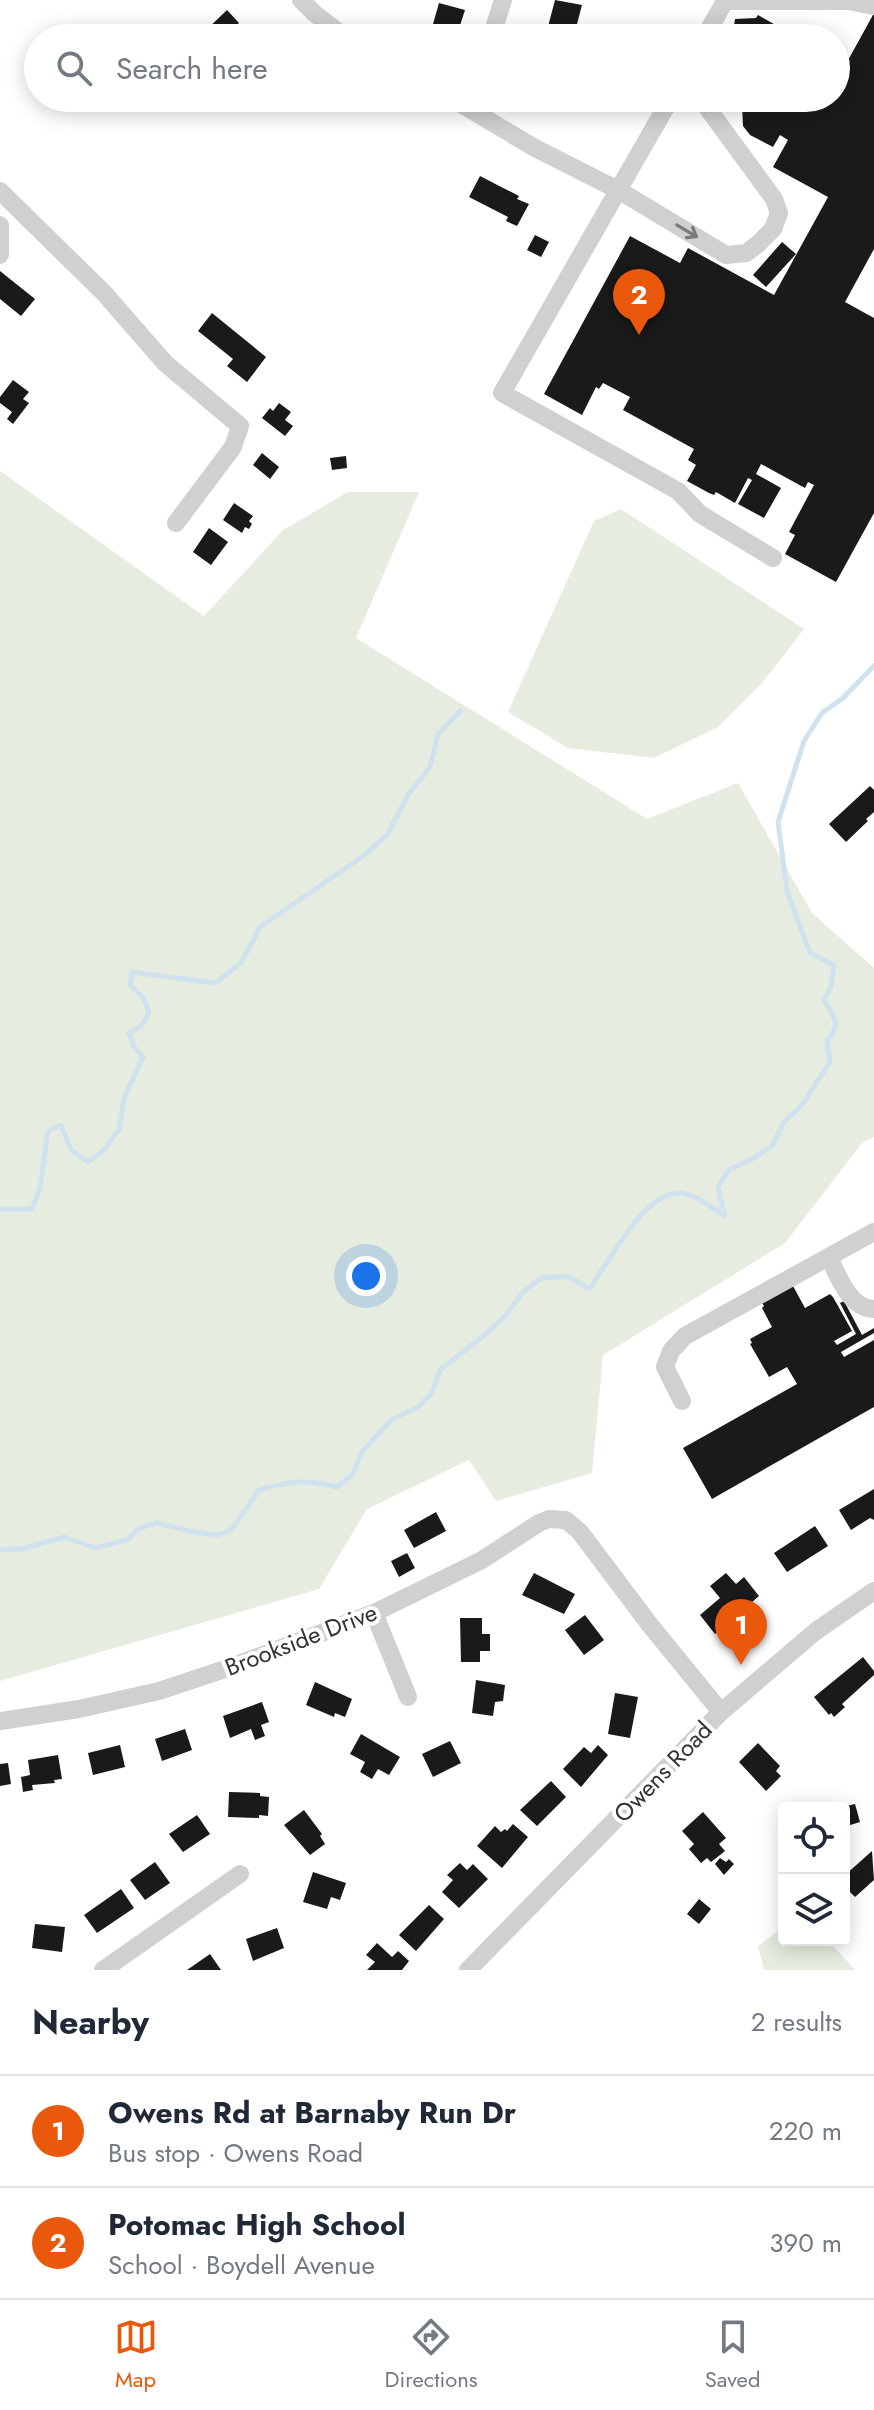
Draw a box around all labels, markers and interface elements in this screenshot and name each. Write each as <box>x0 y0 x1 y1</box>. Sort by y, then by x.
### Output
search box <box>24 24 850 112</box>
icon: search <box>52 46 96 90</box>
text: Search here <box>116 47 268 90</box>
one-way arrow <box>675 224 698 240</box>
pin: 2 <box>613 269 665 335</box>
your location <box>346 1256 386 1296</box>
street label: Brookside Drive <box>220 1594 382 1685</box>
pin: 1 <box>715 1599 767 1665</box>
street label: Owens Road <box>605 1713 720 1830</box>
map controls <box>778 1802 850 1946</box>
button: locate <box>778 1802 850 1874</box>
button: layers <box>778 1874 850 1946</box>
text: Nearby <box>32 1998 149 2047</box>
text: 2 results <box>751 2003 842 2041</box>
text: Owens Rd at Barnaby Run Dr <box>108 2091 516 2134</box>
text: 1 <box>51 2112 65 2150</box>
text: 220 m <box>769 2112 842 2150</box>
text: Bus stop · Owens Road <box>108 2134 363 2172</box>
text: Potomac High School <box>108 2203 406 2246</box>
text: 2 <box>49 2224 67 2262</box>
text: 390 m <box>769 2224 842 2262</box>
text: School · Boydell Avenue <box>108 2246 375 2284</box>
tab: Map <box>114 2315 158 2395</box>
tab: Directions <box>385 2315 478 2395</box>
tab: Saved <box>705 2315 760 2395</box>

